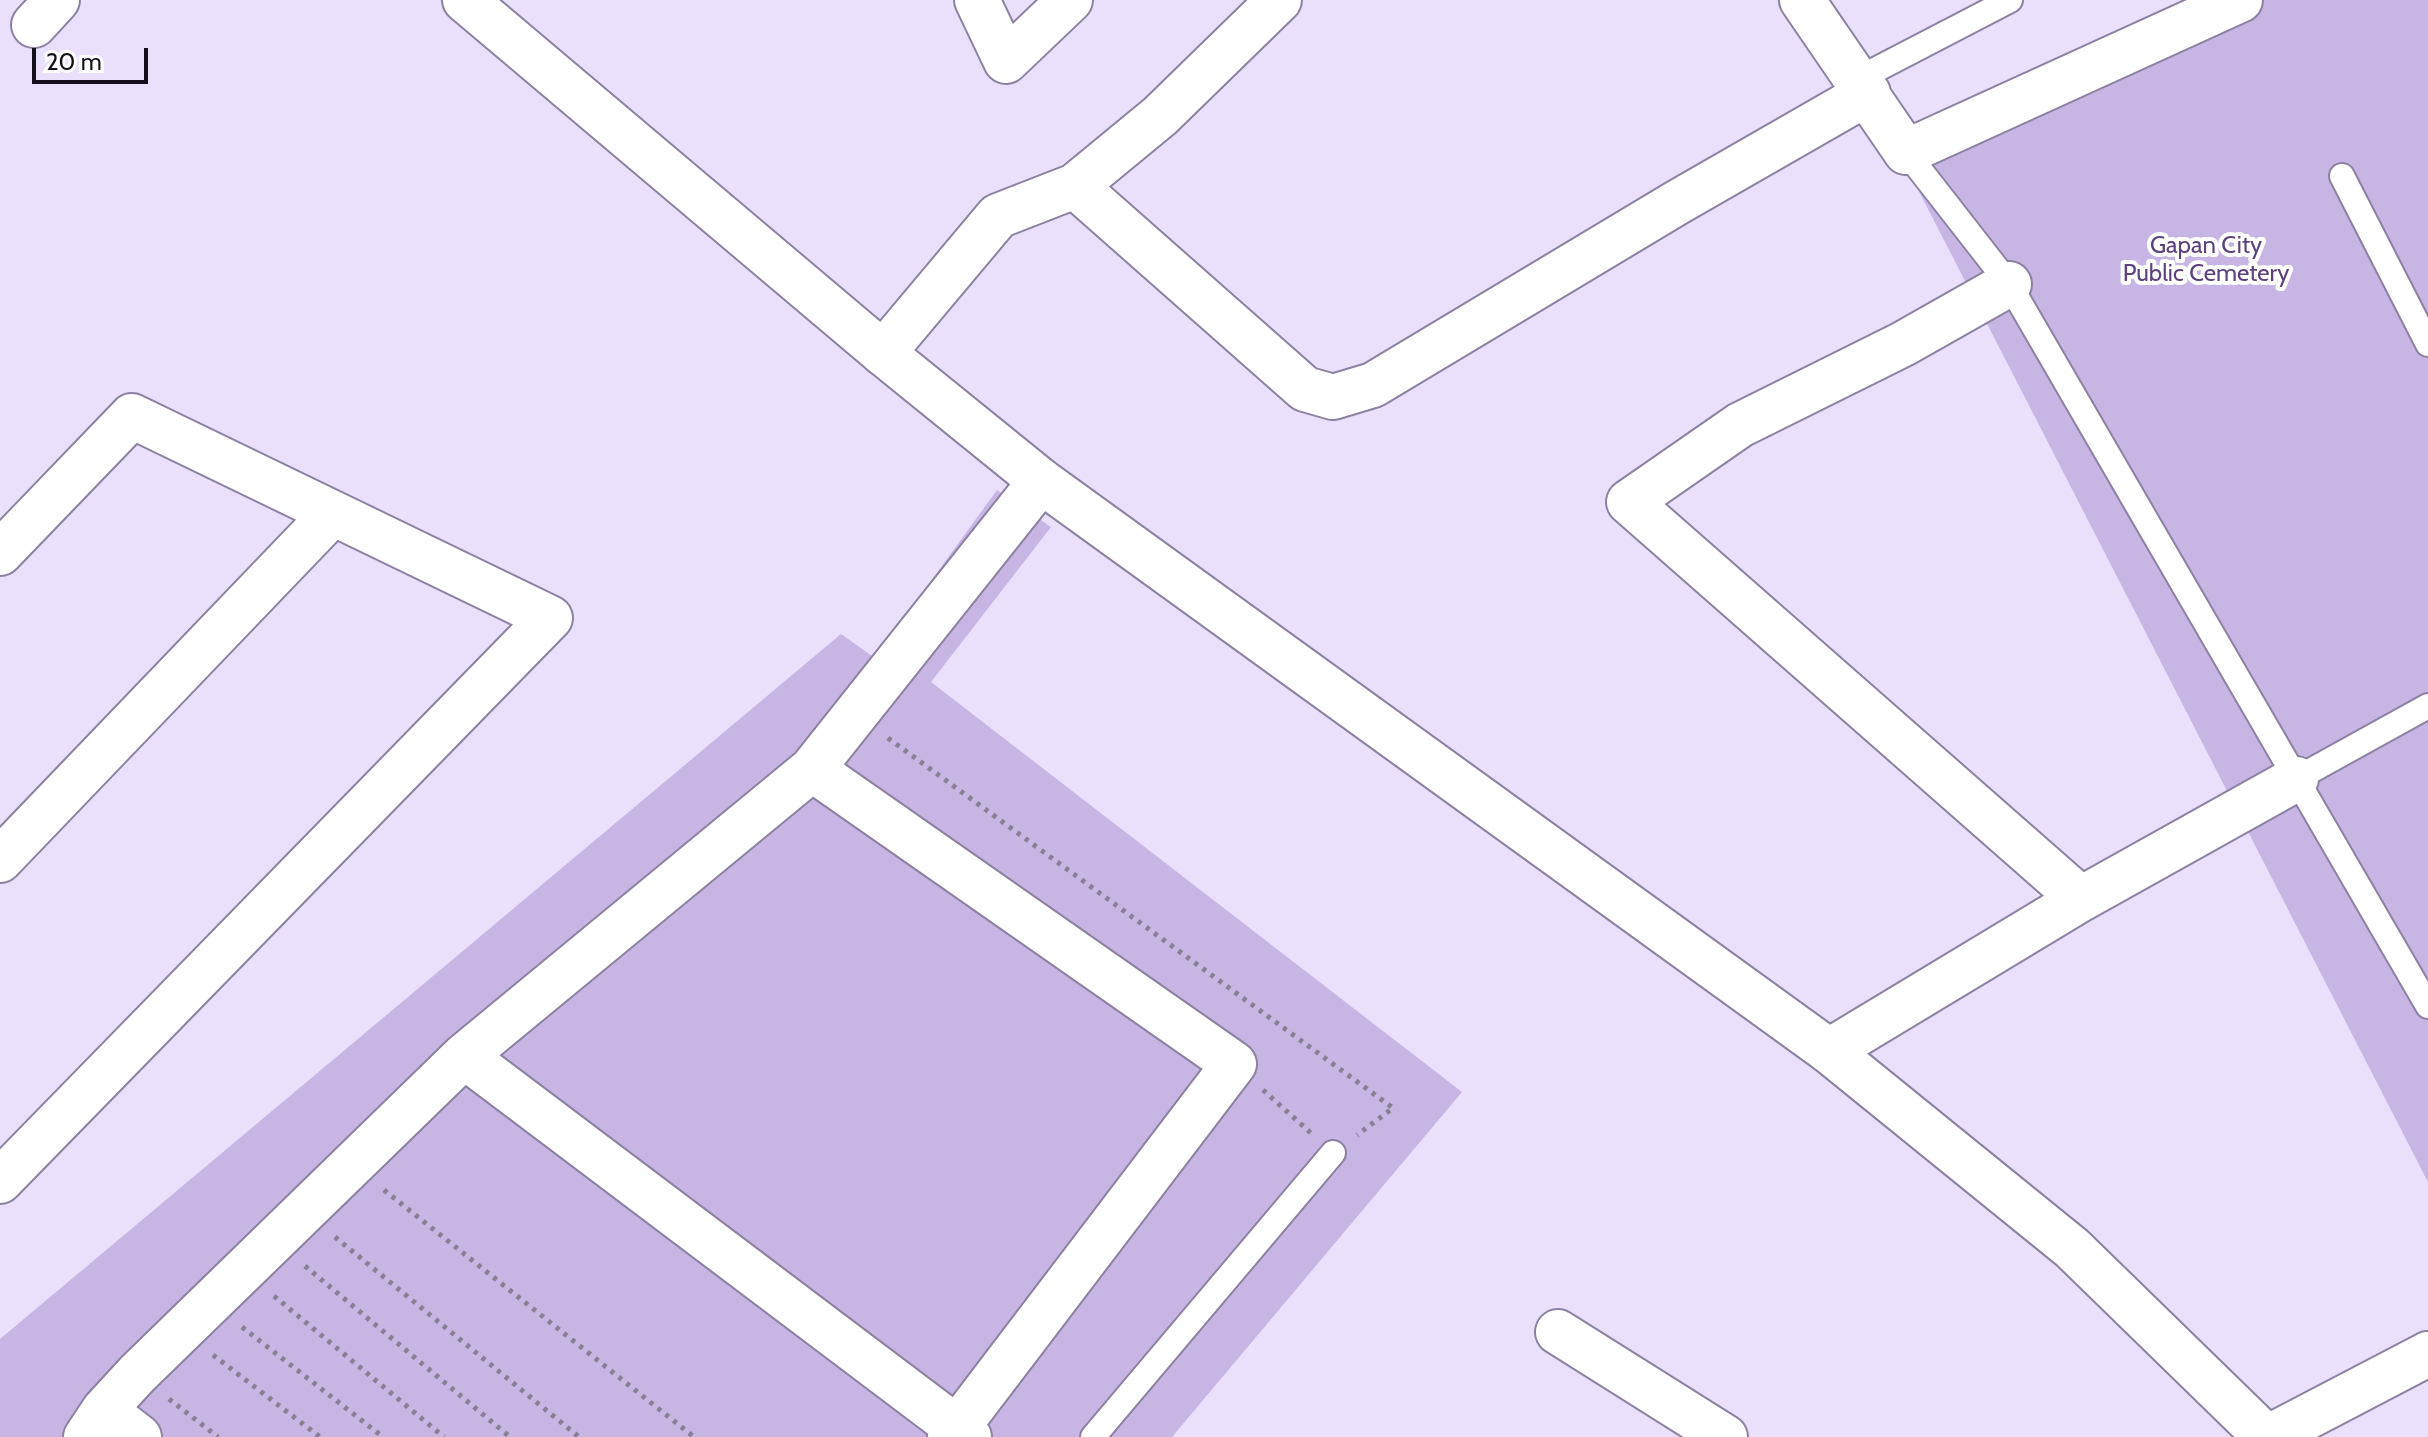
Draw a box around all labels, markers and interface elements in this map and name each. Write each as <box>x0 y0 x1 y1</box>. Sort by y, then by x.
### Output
scale bar <box>36 32 152 82</box>
text: 20 m <box>46 47 102 76</box>
park label: Gapan City Public Cemetery <box>2123 232 2289 288</box>

